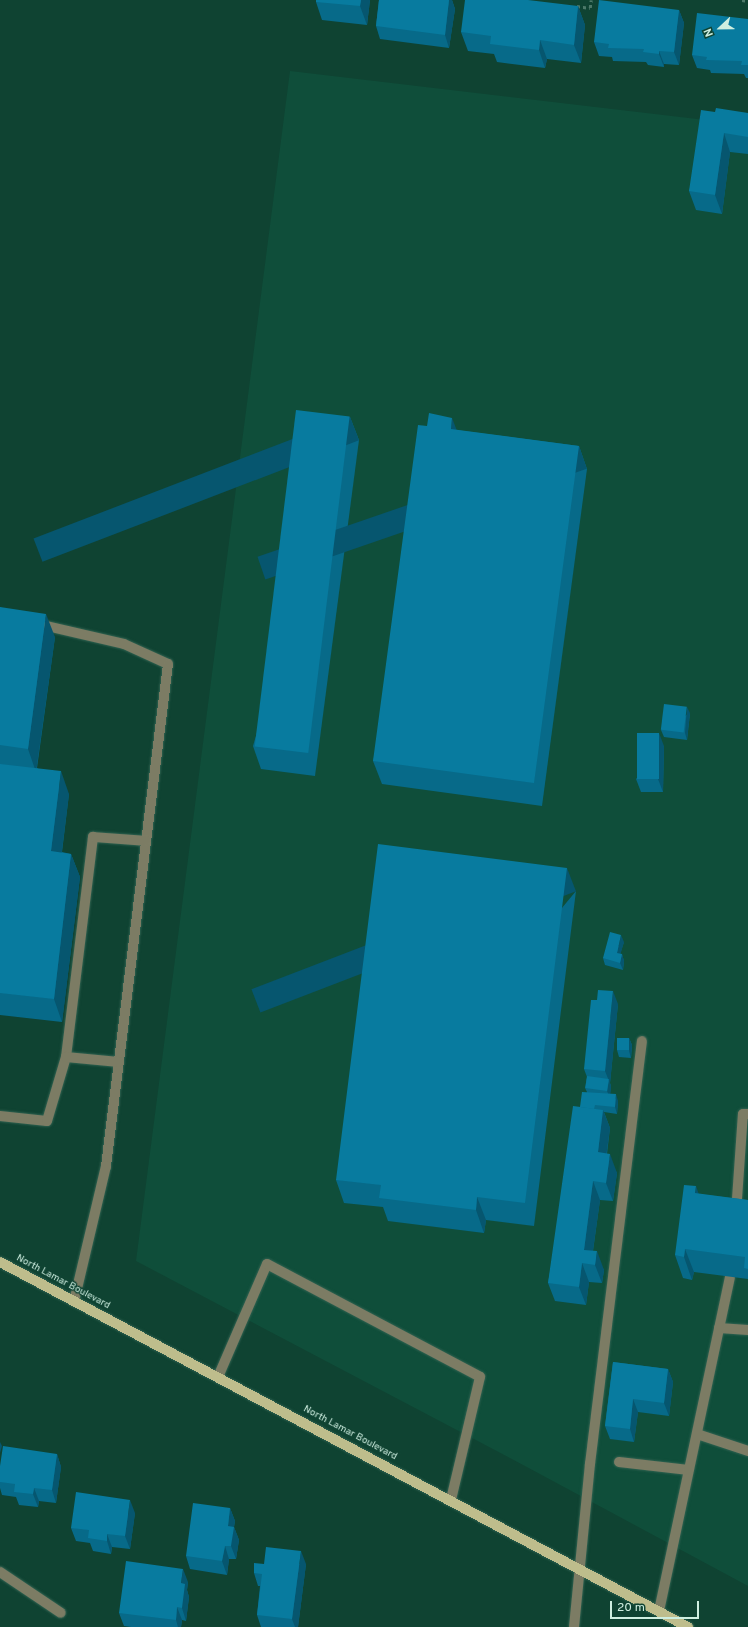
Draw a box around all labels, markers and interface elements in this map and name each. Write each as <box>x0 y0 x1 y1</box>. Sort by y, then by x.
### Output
north arrow <box>700 8 740 48</box>
text: N <box>701 26 717 39</box>
street label: North Lamar Boulevard <box>14 1252 112 1312</box>
street label: North Lamar Boulevard <box>301 1403 399 1463</box>
scale bar <box>612 1593 701 1619</box>
text: 20 m <box>617 1600 645 1616</box>

